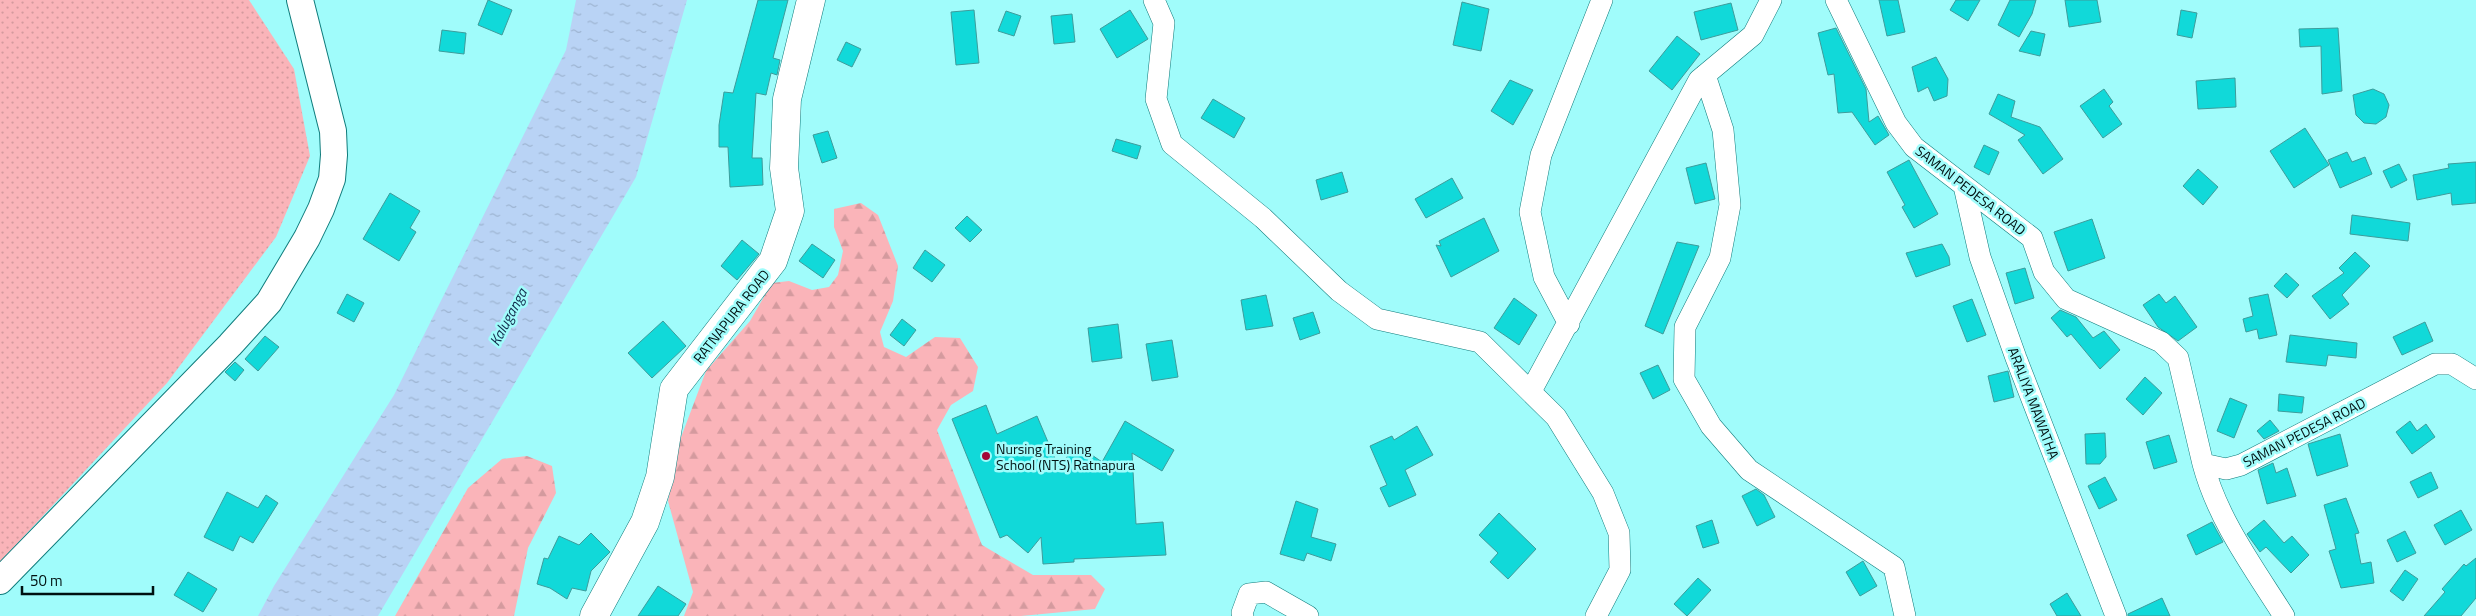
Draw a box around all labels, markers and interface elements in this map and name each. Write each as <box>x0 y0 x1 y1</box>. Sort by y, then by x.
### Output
street label: SAMAN PEDESA ROAD <box>1911 140 2031 240</box>
street label: RATNAPURA ROAD <box>688 265 774 367</box>
water label: Kaluganga <box>483 283 533 350</box>
street label: ARALIYA MAWATHA <box>2003 344 2065 463</box>
street label: SAMAN PEDESA ROAD <box>2239 392 2369 472</box>
place label: Nursing Training School (NTS) Ratnapura <box>996 438 1135 475</box>
marker: Nursing Training School (NTS) Ratnapura <box>980 450 992 462</box>
scale bar <box>22 564 154 596</box>
text: 50 m <box>30 569 63 592</box>

